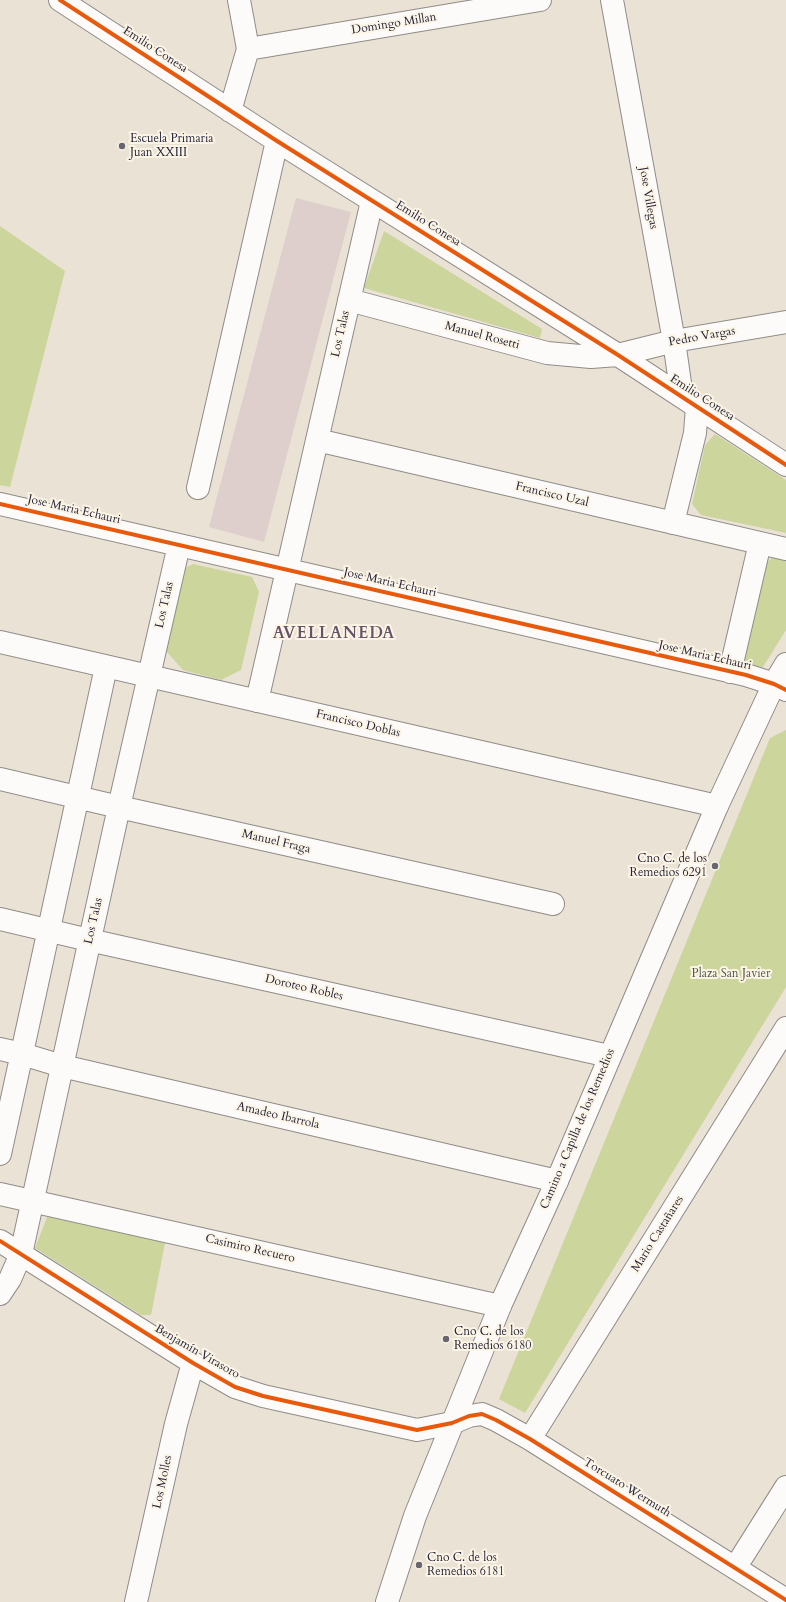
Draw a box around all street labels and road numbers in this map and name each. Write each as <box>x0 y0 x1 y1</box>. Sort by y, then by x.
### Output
street label: Domingo Millan <box>350 10 438 38</box>
street label: Emilio Conesa <box>120 24 190 76</box>
street label: Jose Villegas <box>635 166 661 230</box>
street label: Emilio Conesa <box>393 198 463 250</box>
street label: Los Talas <box>329 309 353 359</box>
street label: Manuel Rosetti <box>443 319 521 353</box>
street label: Pedro Vargas <box>668 324 736 350</box>
street label: Emilio Conesa <box>667 372 737 424</box>
street label: Francisco Uzal <box>514 480 590 510</box>
street label: Jose Maria Echauri <box>26 492 122 528</box>
street label: Jose Maria Echauri <box>342 565 438 601</box>
street label: Los Talas <box>153 580 177 630</box>
street label: Jose Maria Echauri <box>657 638 753 674</box>
street label: Francisco Doblas <box>314 707 402 741</box>
street label: Manuel Fraga <box>240 827 312 857</box>
street label: Los Talas <box>82 896 106 946</box>
street label: Doroteo Robles <box>264 972 344 1004</box>
street label: Camino a Capilla de los Remedios <box>538 1047 618 1211</box>
street label: Amadeo Ibarrola <box>235 1099 321 1133</box>
street label: Mario Castañares <box>629 1193 687 1275</box>
street label: Casimiro Recuero <box>204 1232 296 1266</box>
street label: Benjamín Virasoro <box>152 1322 242 1382</box>
street label: Los Molles <box>150 1454 176 1510</box>
street label: Torcuato Wermuth <box>581 1455 673 1521</box>

